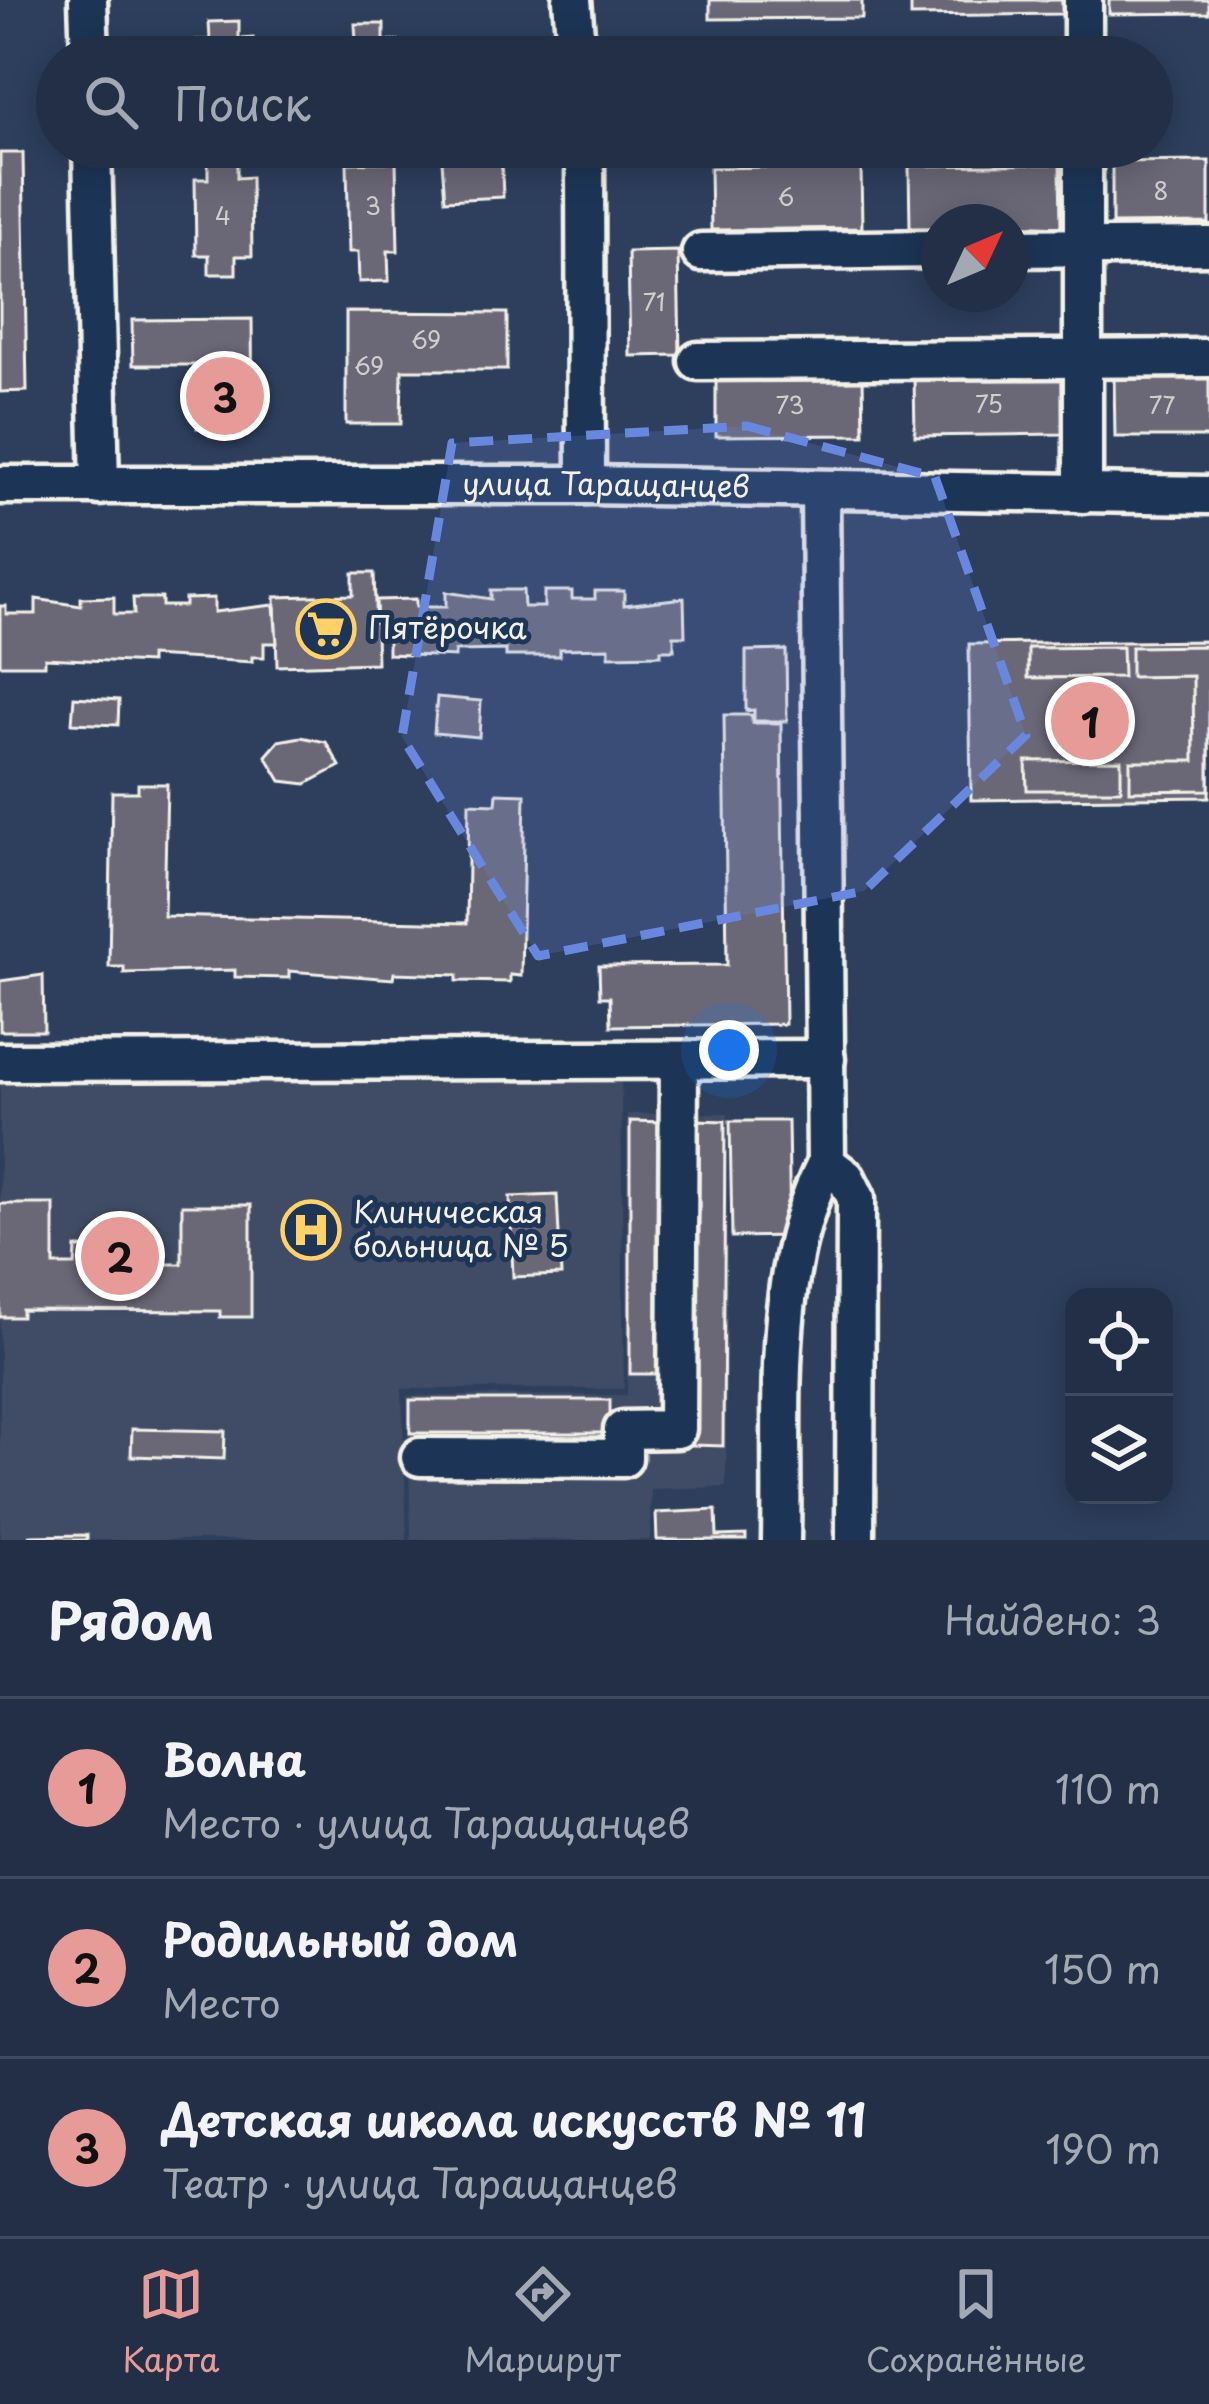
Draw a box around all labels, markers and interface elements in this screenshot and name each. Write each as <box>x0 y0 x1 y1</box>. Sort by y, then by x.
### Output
search box <box>36 36 1173 168</box>
text: Поиск <box>174 68 311 136</box>
icon: search <box>78 69 144 135</box>
house number: 8 <box>1154 172 1169 208</box>
house number: 6 <box>778 178 794 214</box>
house number: 3 <box>365 187 381 223</box>
house number: 4 <box>215 197 231 233</box>
north arrow <box>921 204 1029 312</box>
house number: 71 <box>643 283 665 319</box>
house number: 69 <box>411 321 441 357</box>
house number: 69 <box>354 347 384 383</box>
pin: 3 <box>186 351 264 441</box>
house number: 75 <box>975 385 1003 421</box>
house number: 73 <box>776 386 804 422</box>
house number: 77 <box>1149 386 1175 422</box>
street label: улица Таращанцев <box>462 460 750 508</box>
supermarket icon: Пятёрочка <box>295 598 357 660</box>
place label: Пятёрочка <box>368 604 527 649</box>
pin: 1 <box>1051 676 1129 766</box>
your location <box>699 1020 759 1080</box>
place label: Клиническая больница № 5 <box>353 1188 569 1267</box>
hospital icon: Клиническая больница № 5 <box>280 1199 342 1261</box>
pin: 2 <box>81 1211 159 1301</box>
map controls <box>1065 1288 1173 1504</box>
button: locate <box>1065 1288 1173 1396</box>
button: layers <box>1065 1396 1173 1504</box>
text: Рядом <box>48 1580 214 1657</box>
text: Найдено: 3 <box>944 1589 1161 1648</box>
text: Волна <box>162 1724 306 1792</box>
text: 1 <box>78 1758 96 1817</box>
text: 110 m <box>1055 1758 1161 1817</box>
text: Место · улица Таращанцев <box>162 1792 690 1851</box>
text: Родильный дом <box>162 1904 518 1972</box>
text: 2 <box>73 1938 101 1997</box>
text: 150 m <box>1044 1938 1161 1997</box>
text: Место <box>162 1972 281 2031</box>
text: Детская школа искусств № 11 <box>162 2084 866 2152</box>
text: 3 <box>74 2118 100 2177</box>
text: 190 m <box>1045 2118 1161 2177</box>
text: Театр · улица Таращанцев <box>162 2152 678 2211</box>
tab: Карта <box>123 2261 219 2383</box>
tab: Маршрут <box>465 2261 621 2383</box>
tab: Сохранённые <box>866 2261 1086 2383</box>

